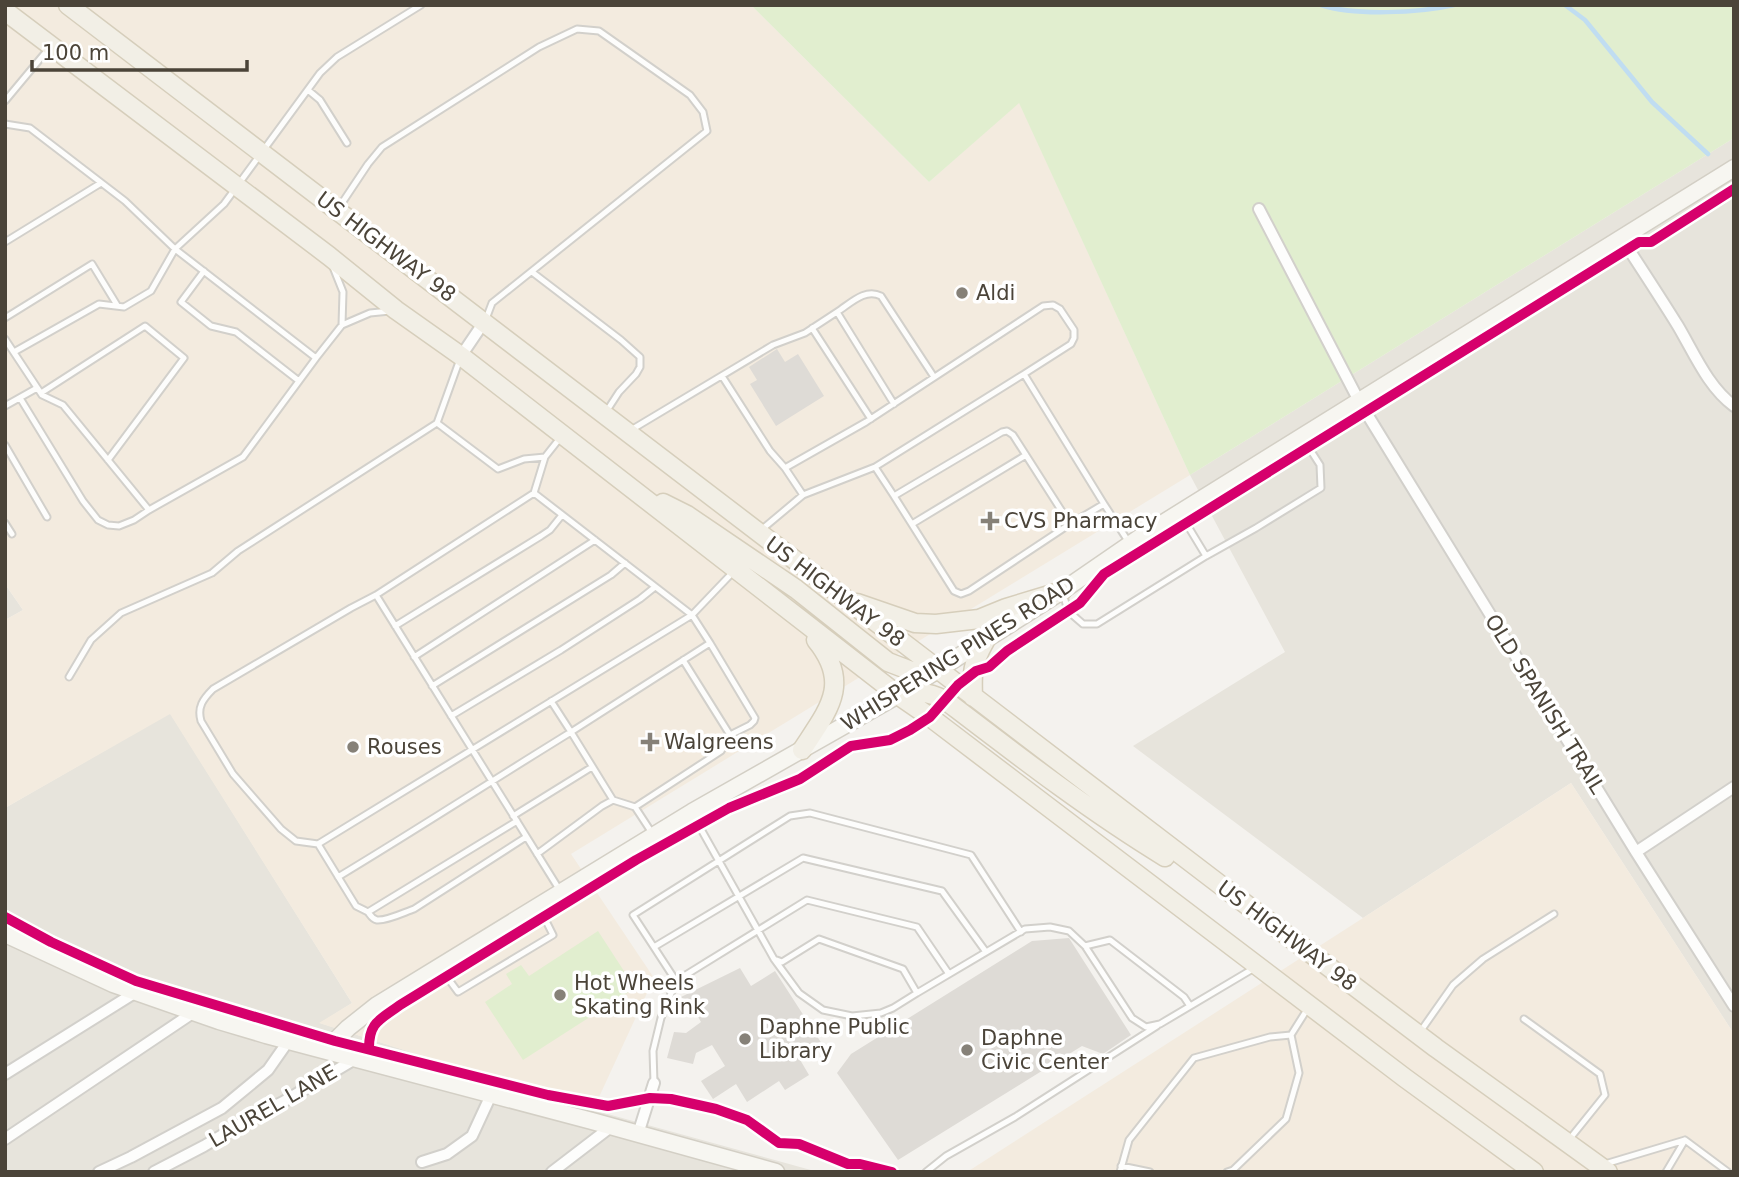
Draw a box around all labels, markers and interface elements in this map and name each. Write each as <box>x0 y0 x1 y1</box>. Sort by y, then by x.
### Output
scale bar <box>32 28 247 72</box>
text: 100 m <box>42 41 109 65</box>
street label: US HIGHWAY 98 <box>312 187 460 307</box>
place label: Aldi <box>976 281 1015 305</box>
marker: Aldi <box>954 285 970 301</box>
place label: CVS Pharmacy <box>1004 509 1157 533</box>
marker: CVS Pharmacy <box>982 513 998 529</box>
street label: US HIGHWAY 98 <box>761 532 909 652</box>
street label: WHISPERING PINES ROAD <box>837 572 1079 736</box>
street label: OLD SPANISH TRAIL <box>1480 610 1610 798</box>
place label: Walgreens <box>664 730 774 754</box>
marker: Walgreens <box>642 734 658 750</box>
place label: Rouses <box>367 735 442 759</box>
marker: Rouses <box>345 739 361 755</box>
street label: US HIGHWAY 98 <box>1213 876 1361 996</box>
place label: Hot Wheels Skating Rink <box>574 971 706 1019</box>
marker: Hot Wheels Skating Rink <box>552 987 568 1003</box>
place label: Daphne Public Library <box>759 1015 910 1063</box>
place label: Daphne Civic Center <box>981 1026 1109 1074</box>
marker: Daphne Public Library <box>737 1031 753 1047</box>
marker: Daphne Civic Center <box>959 1042 975 1058</box>
street label: LAUREL LANE <box>205 1060 341 1152</box>

